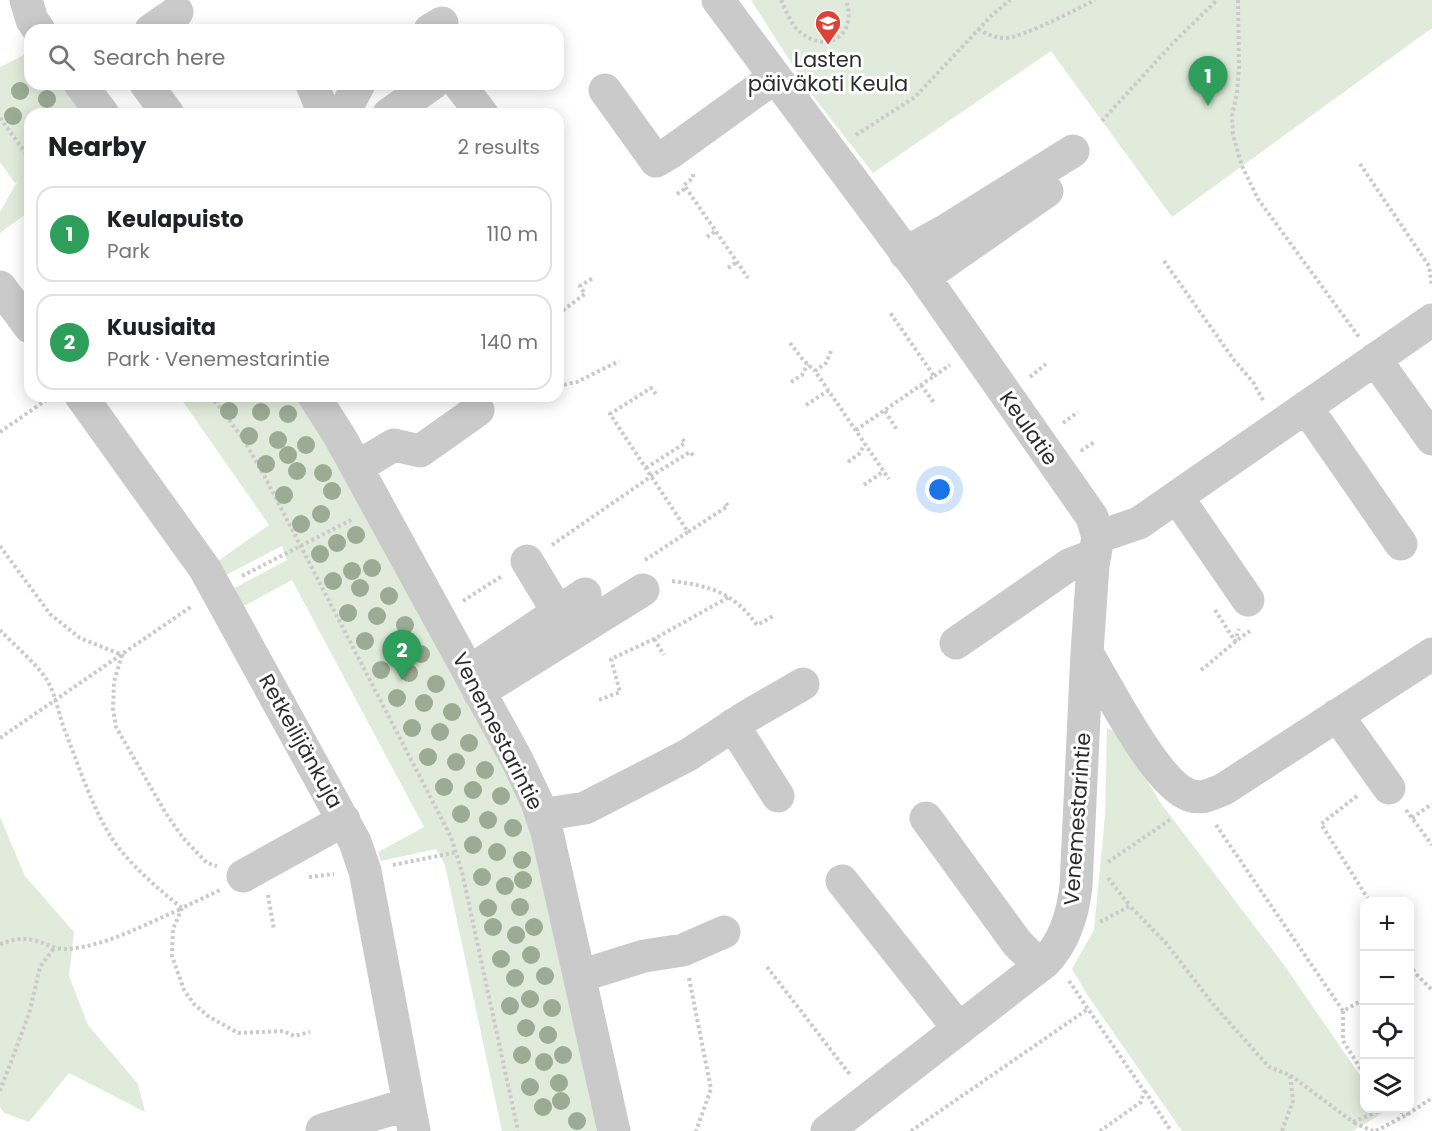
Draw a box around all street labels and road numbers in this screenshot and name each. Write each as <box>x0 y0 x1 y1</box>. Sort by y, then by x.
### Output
street label: Keulatie <box>993 385 1065 471</box>
street label: Venemestarintie <box>446 647 550 815</box>
street label: Retkeilijänkuja <box>252 669 350 813</box>
street label: Venemestarintie <box>1056 731 1098 907</box>

